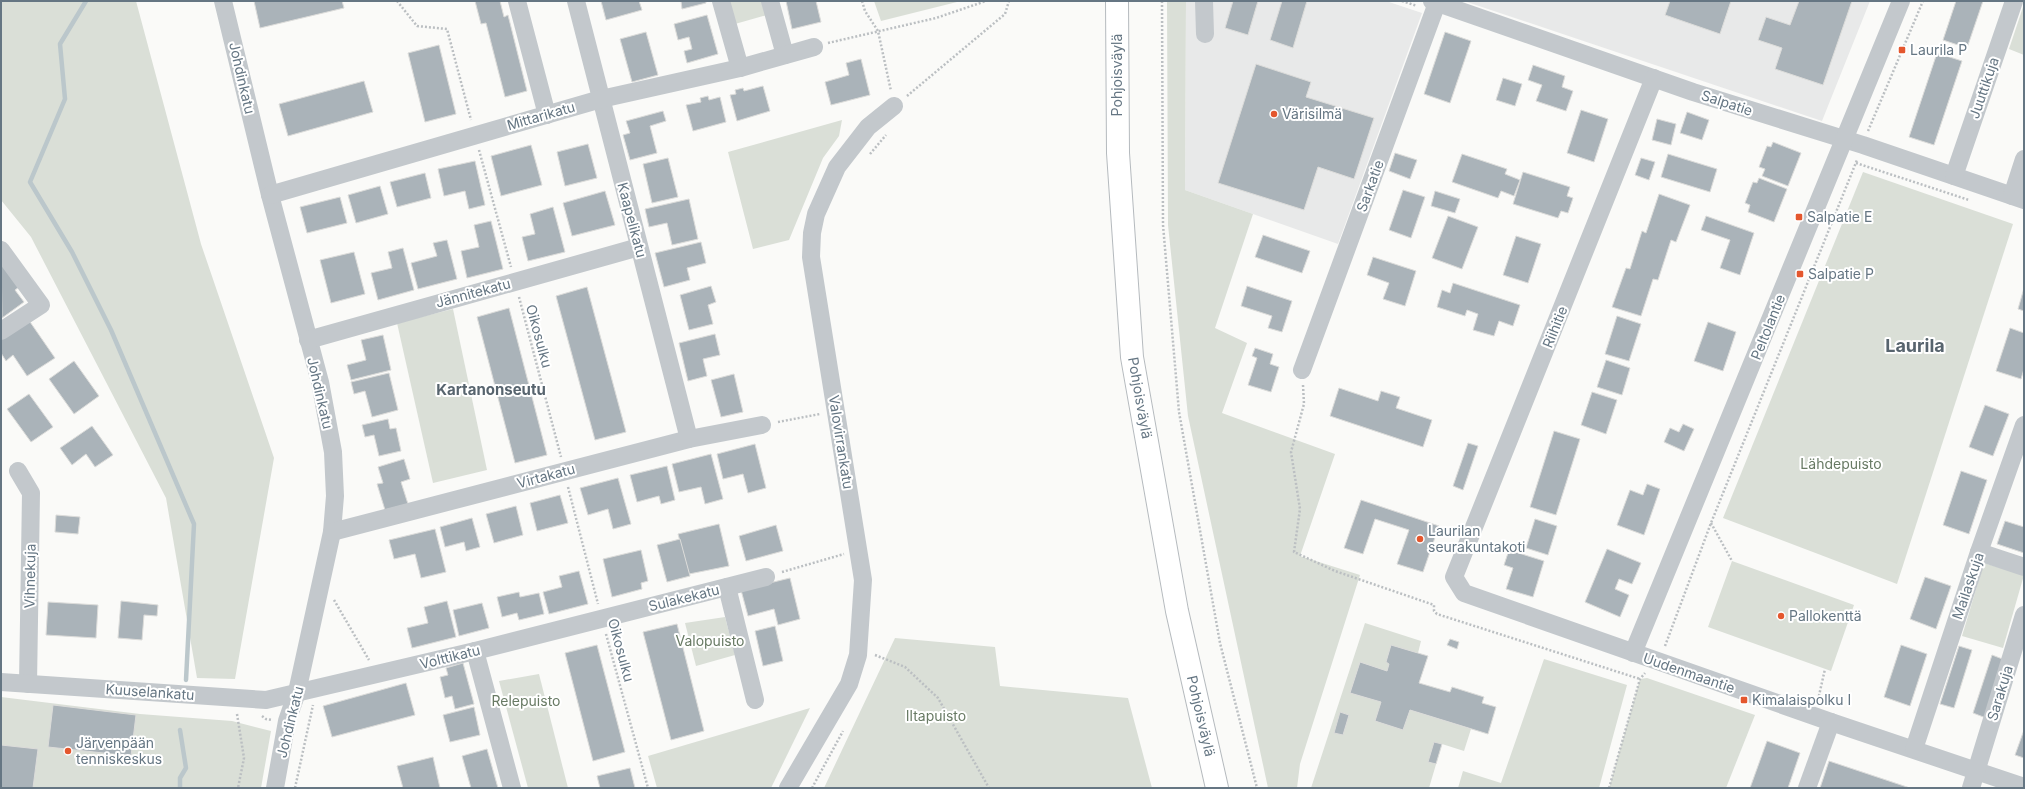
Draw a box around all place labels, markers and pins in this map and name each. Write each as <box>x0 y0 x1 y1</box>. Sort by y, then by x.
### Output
place label: Laurila P <box>1910 41 1967 58</box>
marker: Laurila P <box>1897 45 1907 55</box>
place label: Värisilmä <box>1282 105 1342 122</box>
marker: Värisilmä <box>1269 109 1279 119</box>
place label: Salpatie E <box>1807 208 1872 225</box>
marker: Salpatie E <box>1794 212 1804 222</box>
place label: Salpatie P <box>1808 265 1874 282</box>
marker: Salpatie P <box>1795 269 1805 279</box>
place label: Laurilan seurakuntakoti <box>1428 522 1525 555</box>
marker: Laurilan seurakuntakoti <box>1415 534 1425 544</box>
place label: Pallokenttä <box>1789 607 1862 624</box>
marker: Pallokenttä <box>1776 611 1786 621</box>
place label: Kimalaispolku I <box>1752 691 1851 708</box>
marker: Kimalaispolku I <box>1739 695 1749 705</box>
place label: Järvenpään tenniskeskus <box>76 734 162 767</box>
marker: Järvenpään tenniskeskus <box>63 746 73 756</box>

